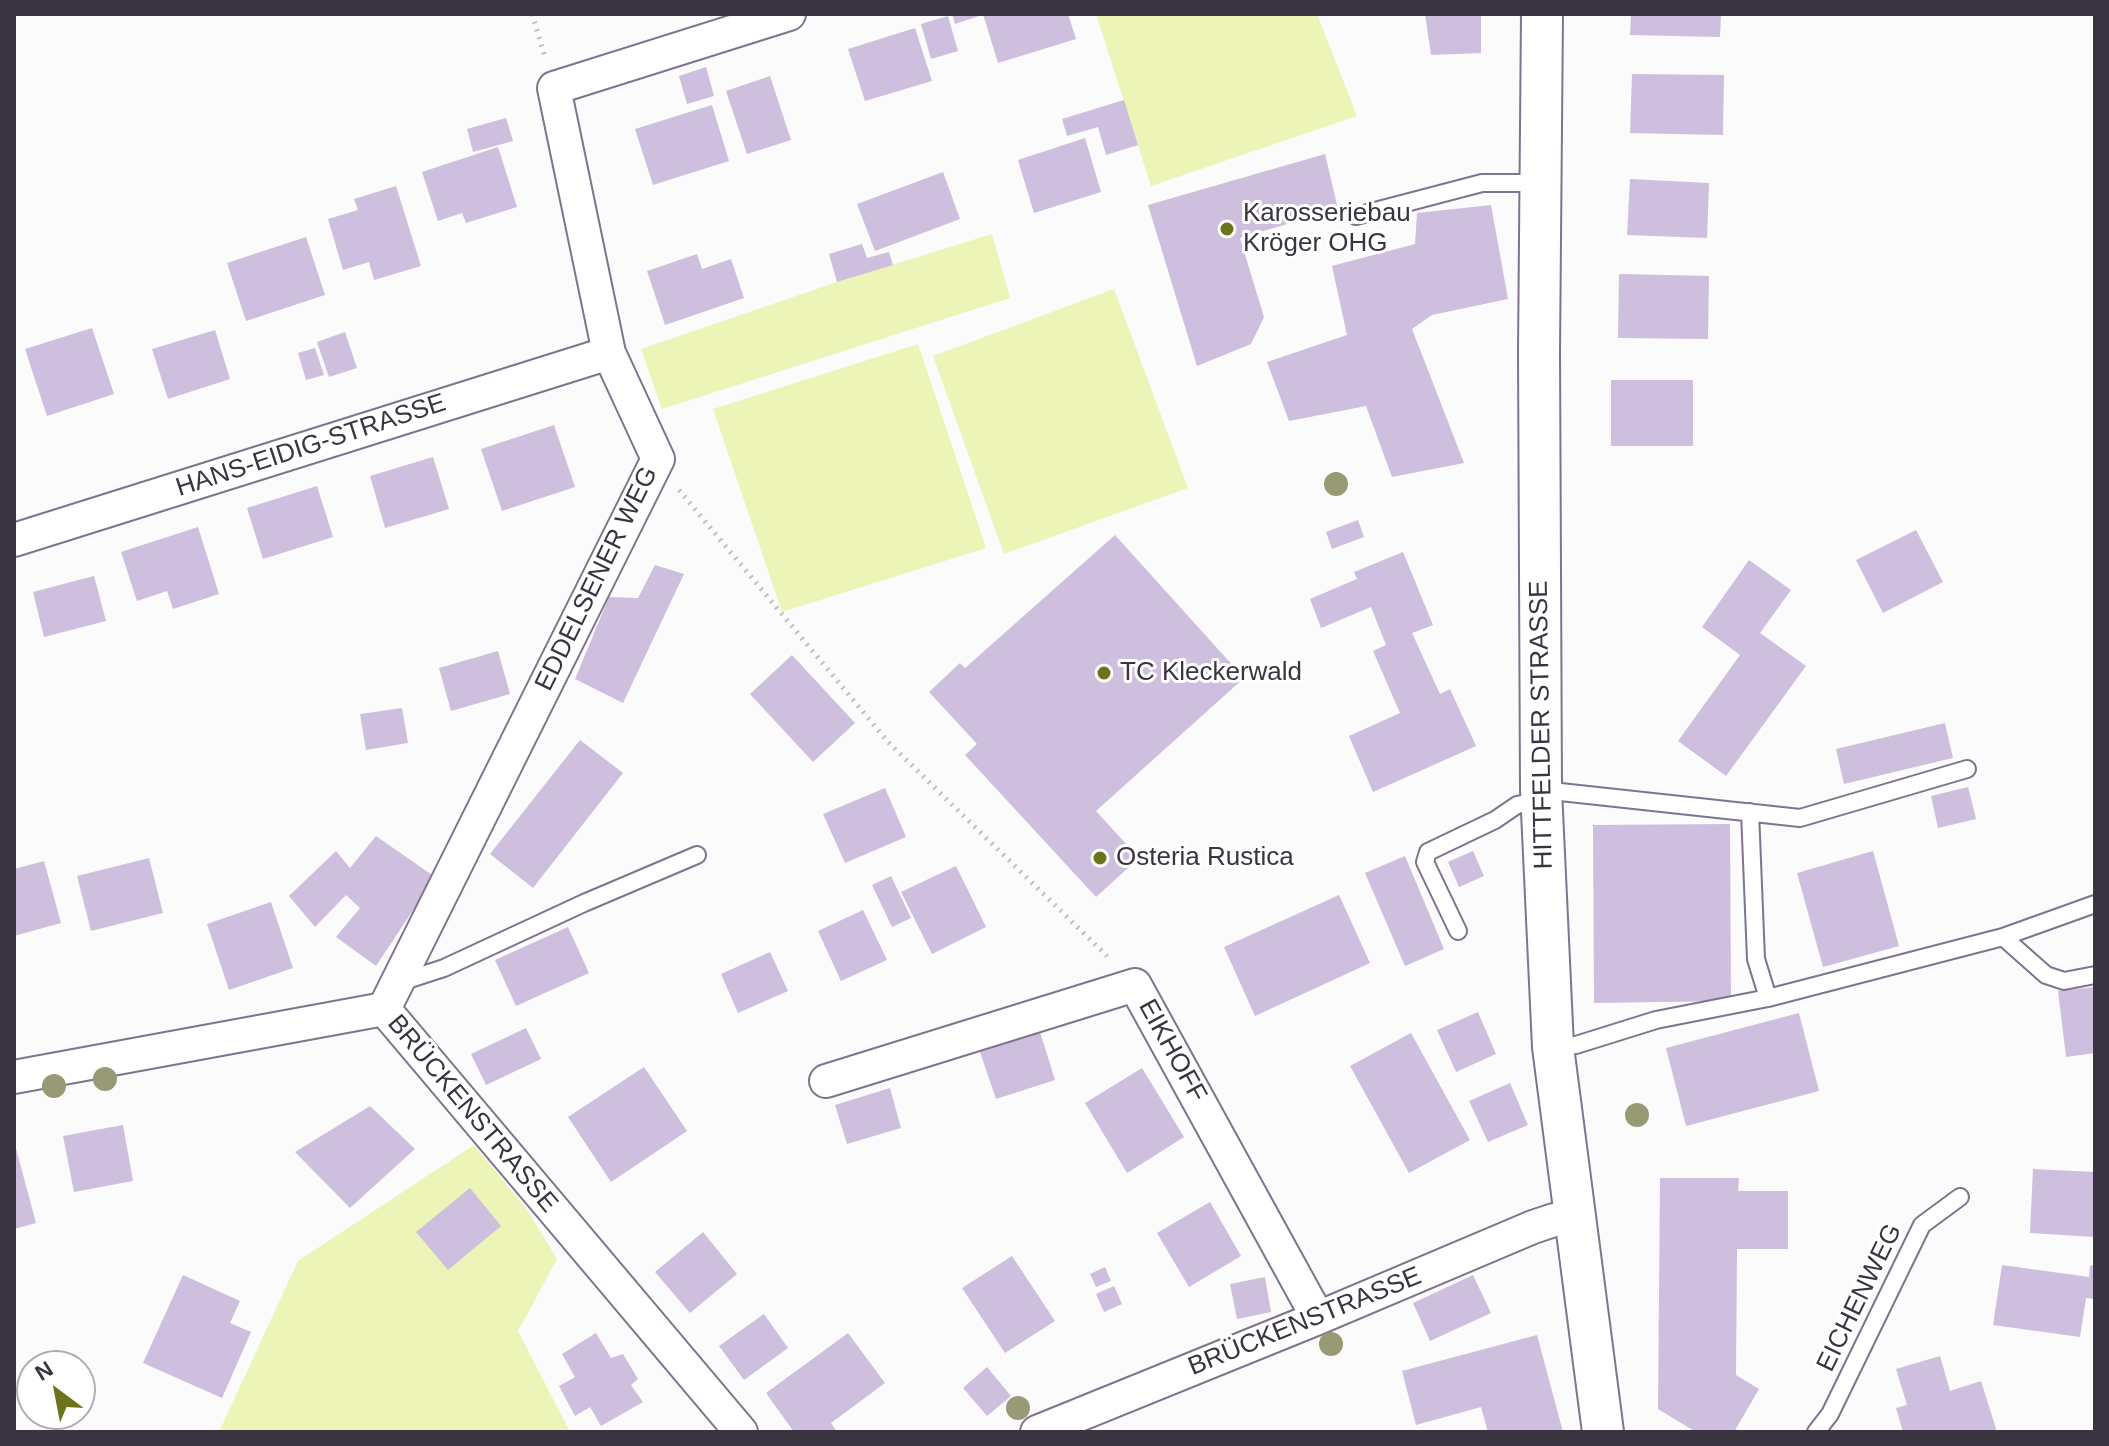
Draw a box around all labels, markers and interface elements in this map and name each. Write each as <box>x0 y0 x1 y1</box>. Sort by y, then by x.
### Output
place label: Karosseriebau Kröger OHG <box>1243 198 1411 260</box>
marker: Karosseriebau Kröger OHG <box>1218 220 1236 238</box>
street label: HANS-EIDIG-STRASSE <box>172 388 450 504</box>
street label: EDDELSENER WEG <box>529 462 665 696</box>
street label: HITTFELDER STRASSE <box>1524 580 1560 870</box>
place label: TC Kleckerwald <box>1120 657 1302 689</box>
marker: TC Kleckerwald <box>1095 664 1113 682</box>
place label: Osteria Rustica <box>1116 842 1294 874</box>
marker: Osteria Rustica <box>1091 849 1109 867</box>
street label: EIKHOFF <box>1131 994 1213 1108</box>
street label: BRÜCKENSTRASSE <box>380 1009 564 1219</box>
street label: EICHENWEG <box>1811 1219 1909 1377</box>
street label: BRÜCKENSTRASSE <box>1184 1261 1426 1383</box>
north arrow <box>16 1350 96 1430</box>
text: N <box>31 1356 57 1386</box>

